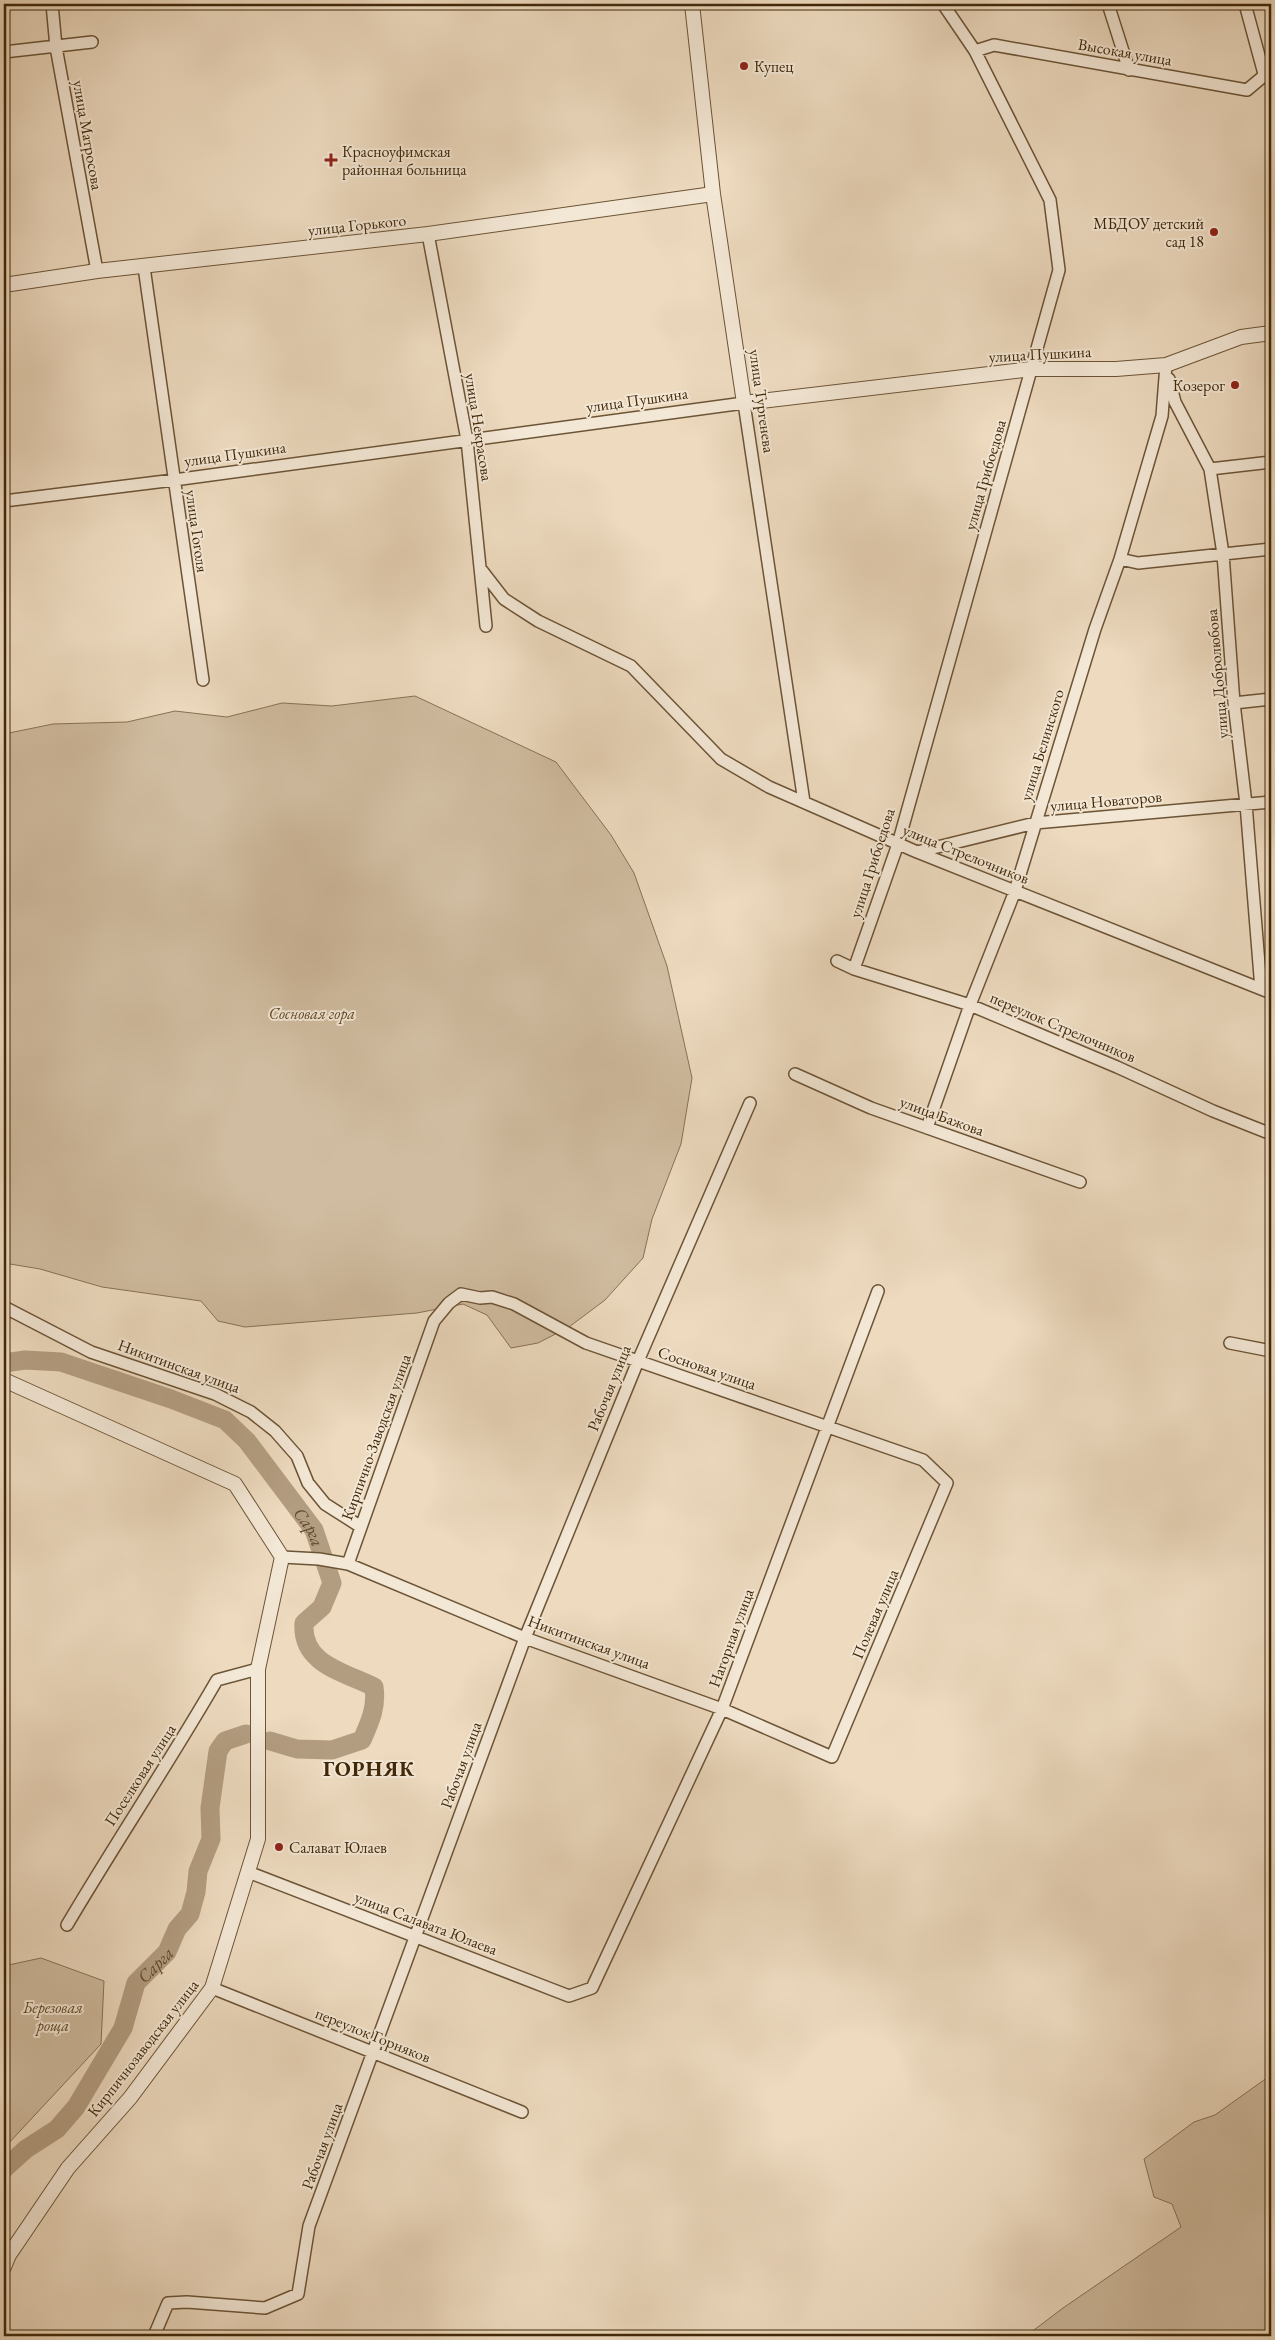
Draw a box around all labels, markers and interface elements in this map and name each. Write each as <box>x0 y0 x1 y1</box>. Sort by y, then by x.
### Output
street label: Высокая улица <box>1076 33 1174 71</box>
place label: Купец <box>754 56 794 77</box>
marker: Купец <box>738 60 750 72</box>
street label: улица Матросова <box>68 78 108 192</box>
place label: Красноуфимская районная больница <box>342 141 467 180</box>
marker: Красноуфимская районная больница <box>324 153 338 167</box>
street label: улица Горького <box>307 209 407 241</box>
place label: МБДОУ детский сад 18 <box>1093 213 1205 252</box>
marker: МБДОУ детский сад 18 <box>1208 226 1220 238</box>
street label: улица Пушкина <box>988 341 1092 367</box>
street label: улица Тургенева <box>744 348 780 455</box>
street label: улица Некрасова <box>460 371 498 483</box>
place label: Козерог <box>1173 375 1225 396</box>
marker: Козерог <box>1229 379 1241 391</box>
street label: улица Пушкина <box>585 382 690 418</box>
street label: улица Грибоедова <box>959 417 1011 533</box>
street label: улица Пушкина <box>183 436 288 472</box>
street label: улица Гоголя <box>181 488 213 574</box>
street label: улица Добролюбова <box>1201 608 1233 740</box>
street label: улица Белинского <box>1015 686 1069 803</box>
street label: улица Новаторов <box>1049 786 1163 816</box>
street label: улица Грибоедова <box>844 805 900 920</box>
street label: улица Стрелочников <box>900 819 1033 889</box>
street label: переулок Стрелочников <box>987 987 1139 1067</box>
park label: Сосновая гора <box>269 1003 355 1024</box>
street label: улица Бажова <box>897 1091 988 1141</box>
street label: Никитинская улица <box>115 1334 244 1398</box>
street label: Рабочая улица <box>582 1341 636 1434</box>
street label: Сосновая улица <box>655 1341 760 1395</box>
street label: Кирпично-Заводская улица <box>336 1350 416 1523</box>
water label: Сарга <box>289 1502 330 1549</box>
street label: Полевая улица <box>847 1565 904 1662</box>
street label: Нагорная улица <box>703 1585 759 1690</box>
street label: Никитинская улица <box>525 1610 654 1674</box>
street label: Рабочая улица <box>436 1718 487 1811</box>
street label: Поселковая улица <box>99 1720 181 1830</box>
district label: ГОРНЯК <box>323 1755 415 1782</box>
place label: Салават Юлаев <box>289 1837 387 1858</box>
marker: Салават Юлаев <box>273 1841 285 1853</box>
street label: улица Салавата Юлаева <box>352 1886 501 1960</box>
water label: Сарга <box>132 1941 178 1987</box>
street label: Кирпичнозаводская улица <box>83 1975 204 2121</box>
park label: Березовая роща <box>22 1997 83 2036</box>
street label: переулок Горняков <box>312 2002 434 2068</box>
street label: Рабочая улица <box>297 2099 348 2192</box>

